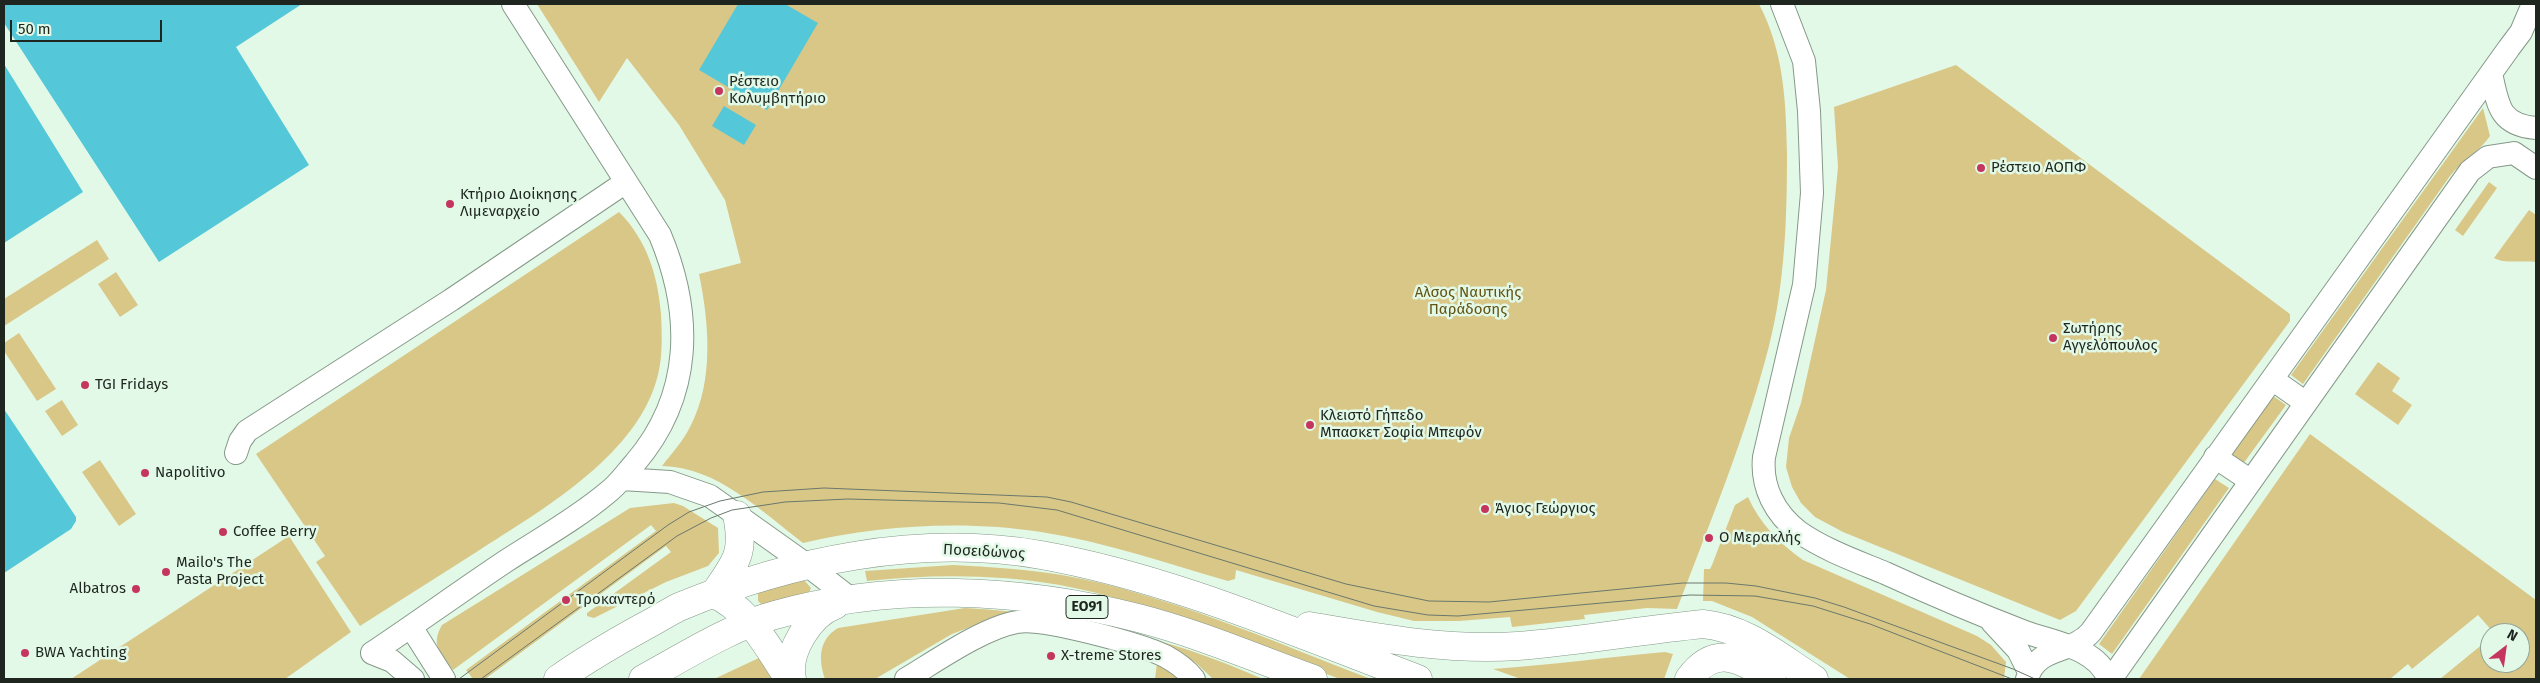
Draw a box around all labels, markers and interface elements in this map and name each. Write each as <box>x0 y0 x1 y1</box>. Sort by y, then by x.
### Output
scale bar <box>12 10 165 42</box>
text: 50 m <box>18 20 51 38</box>
place label: Ρέστειο Κολυμβητήριο <box>729 73 826 108</box>
marker: Ρέστειο Κολυμβητήριο <box>713 85 725 97</box>
place label: Ρέστειο ΑΟΠΦ <box>1991 159 2086 177</box>
marker: Ρέστειο ΑΟΠΦ <box>1975 162 1987 174</box>
place label: Κτήριο Διοίκησης Λιμεναρχείο <box>460 186 577 221</box>
marker: Κτήριο Διοίκησης Λιμεναρχείο <box>444 198 456 210</box>
park label: Αλσος Ναυτικής Παράδοσης <box>1415 284 1521 319</box>
place label: Σωτήρης Αγγελόπουλος <box>2063 320 2158 355</box>
marker: Σωτήρης Αγγελόπουλος <box>2047 332 2059 344</box>
place label: TGI Fridays <box>95 376 168 394</box>
marker: TGI Fridays <box>79 379 91 391</box>
place label: Κλειστό Γήπεδο Μπασκετ Σοφία Μπεφόν <box>1320 407 1482 442</box>
marker: Κλειστό Γήπεδο Μπασκετ Σοφία Μπεφόν <box>1304 419 1316 431</box>
place label: Napolitivo <box>155 464 225 482</box>
marker: Napolitivo <box>139 467 151 479</box>
place label: Άγιος Γεώργιος <box>1495 500 1596 518</box>
marker: Άγιος Γεώργιος <box>1479 503 1491 515</box>
place label: Coffee Berry <box>233 523 316 541</box>
marker: Coffee Berry <box>217 526 229 538</box>
place label: Ο Μερακλής <box>1719 529 1801 547</box>
marker: Ο Μερακλής <box>1703 532 1715 544</box>
street label: Ποσειδώνος <box>943 541 1025 563</box>
place label: Mailo's The Pasta Project <box>176 554 264 589</box>
marker: Mailo's The Pasta Project <box>160 566 172 578</box>
place label: Albatros <box>70 580 126 598</box>
marker: Albatros <box>130 583 142 595</box>
place label: Τροκαντερό <box>576 591 656 609</box>
marker: Τροκαντερό <box>560 594 572 606</box>
road number: ΕΟ91 <box>1066 596 1108 618</box>
north arrow <box>2480 623 2530 673</box>
text: N <box>2504 626 2521 645</box>
place label: BWA Yachting <box>35 644 126 662</box>
marker: BWA Yachting <box>19 647 31 659</box>
place label: X-treme Stores <box>1061 647 1161 665</box>
marker: X-treme Stores <box>1045 650 1057 662</box>

